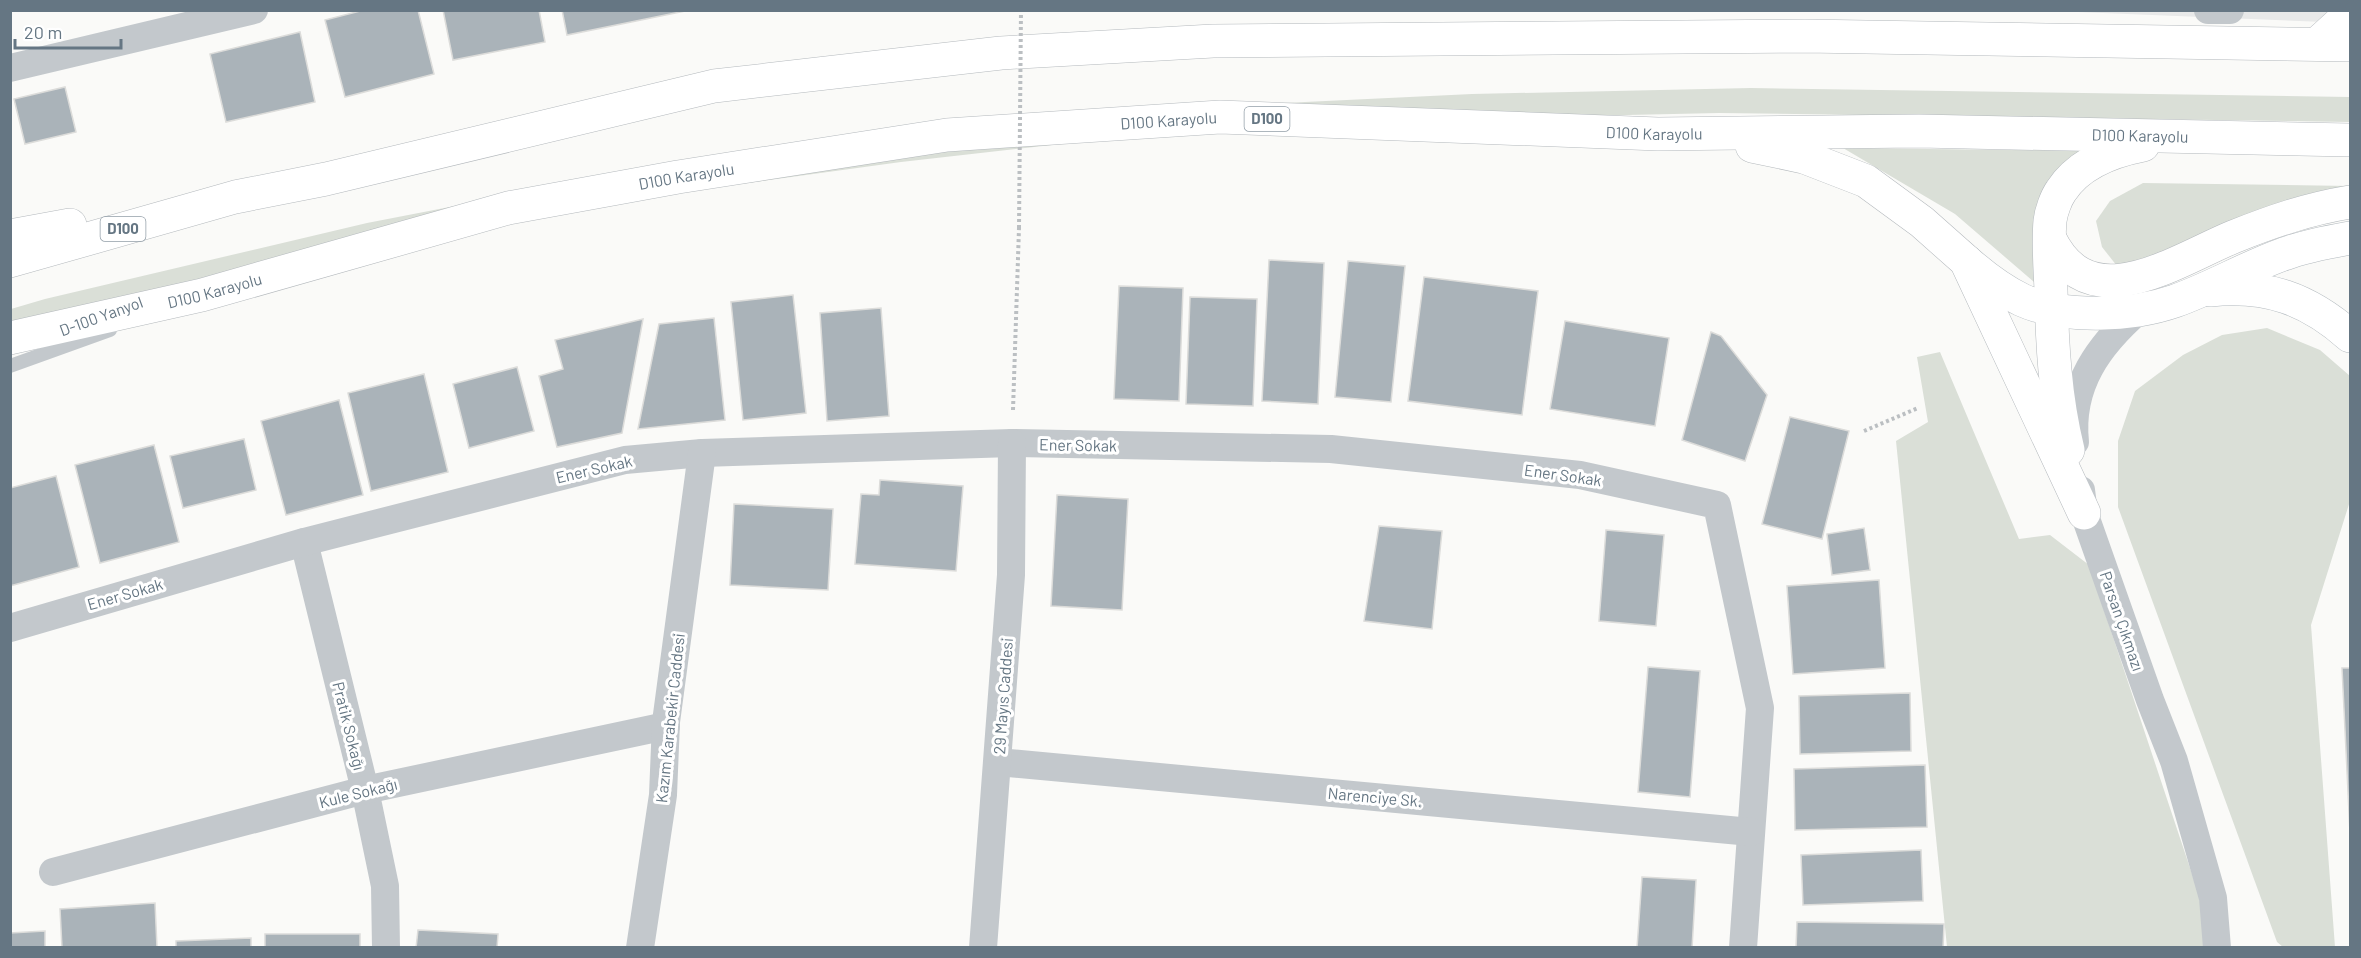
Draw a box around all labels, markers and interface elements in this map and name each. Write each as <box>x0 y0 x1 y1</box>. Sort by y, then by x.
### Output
scale bar <box>15 12 122 50</box>
text: 20 m <box>24 21 62 43</box>
street label: D100 Karayolu <box>1120 107 1217 133</box>
road number: D100 <box>1244 107 1290 131</box>
street label: D100 Karayolu <box>1605 122 1703 143</box>
street label: D100 Karayolu <box>2092 125 2189 146</box>
street label: D100 Karayolu <box>637 158 735 193</box>
road number: D100 <box>100 217 146 241</box>
street label: D100 Karayolu <box>166 269 264 311</box>
street label: D-100 Yanyol <box>56 292 145 339</box>
street label: Ener Sokak <box>1039 434 1117 455</box>
street label: Ener Sokak <box>554 450 634 487</box>
street label: Ener Sokak <box>1523 460 1603 489</box>
street label: Parsan Çıkmazı <box>2097 569 2148 673</box>
street label: Ener Sokak <box>85 574 165 613</box>
street label: Kazım Karabekir Caddesi <box>651 632 688 804</box>
street label: 29 Mayıs Caddesi <box>989 637 1016 755</box>
street label: Pratik Sokağı <box>329 680 370 772</box>
street label: Kule Sokağı <box>317 774 399 811</box>
street label: Narenciye Sk. <box>1327 783 1423 810</box>

